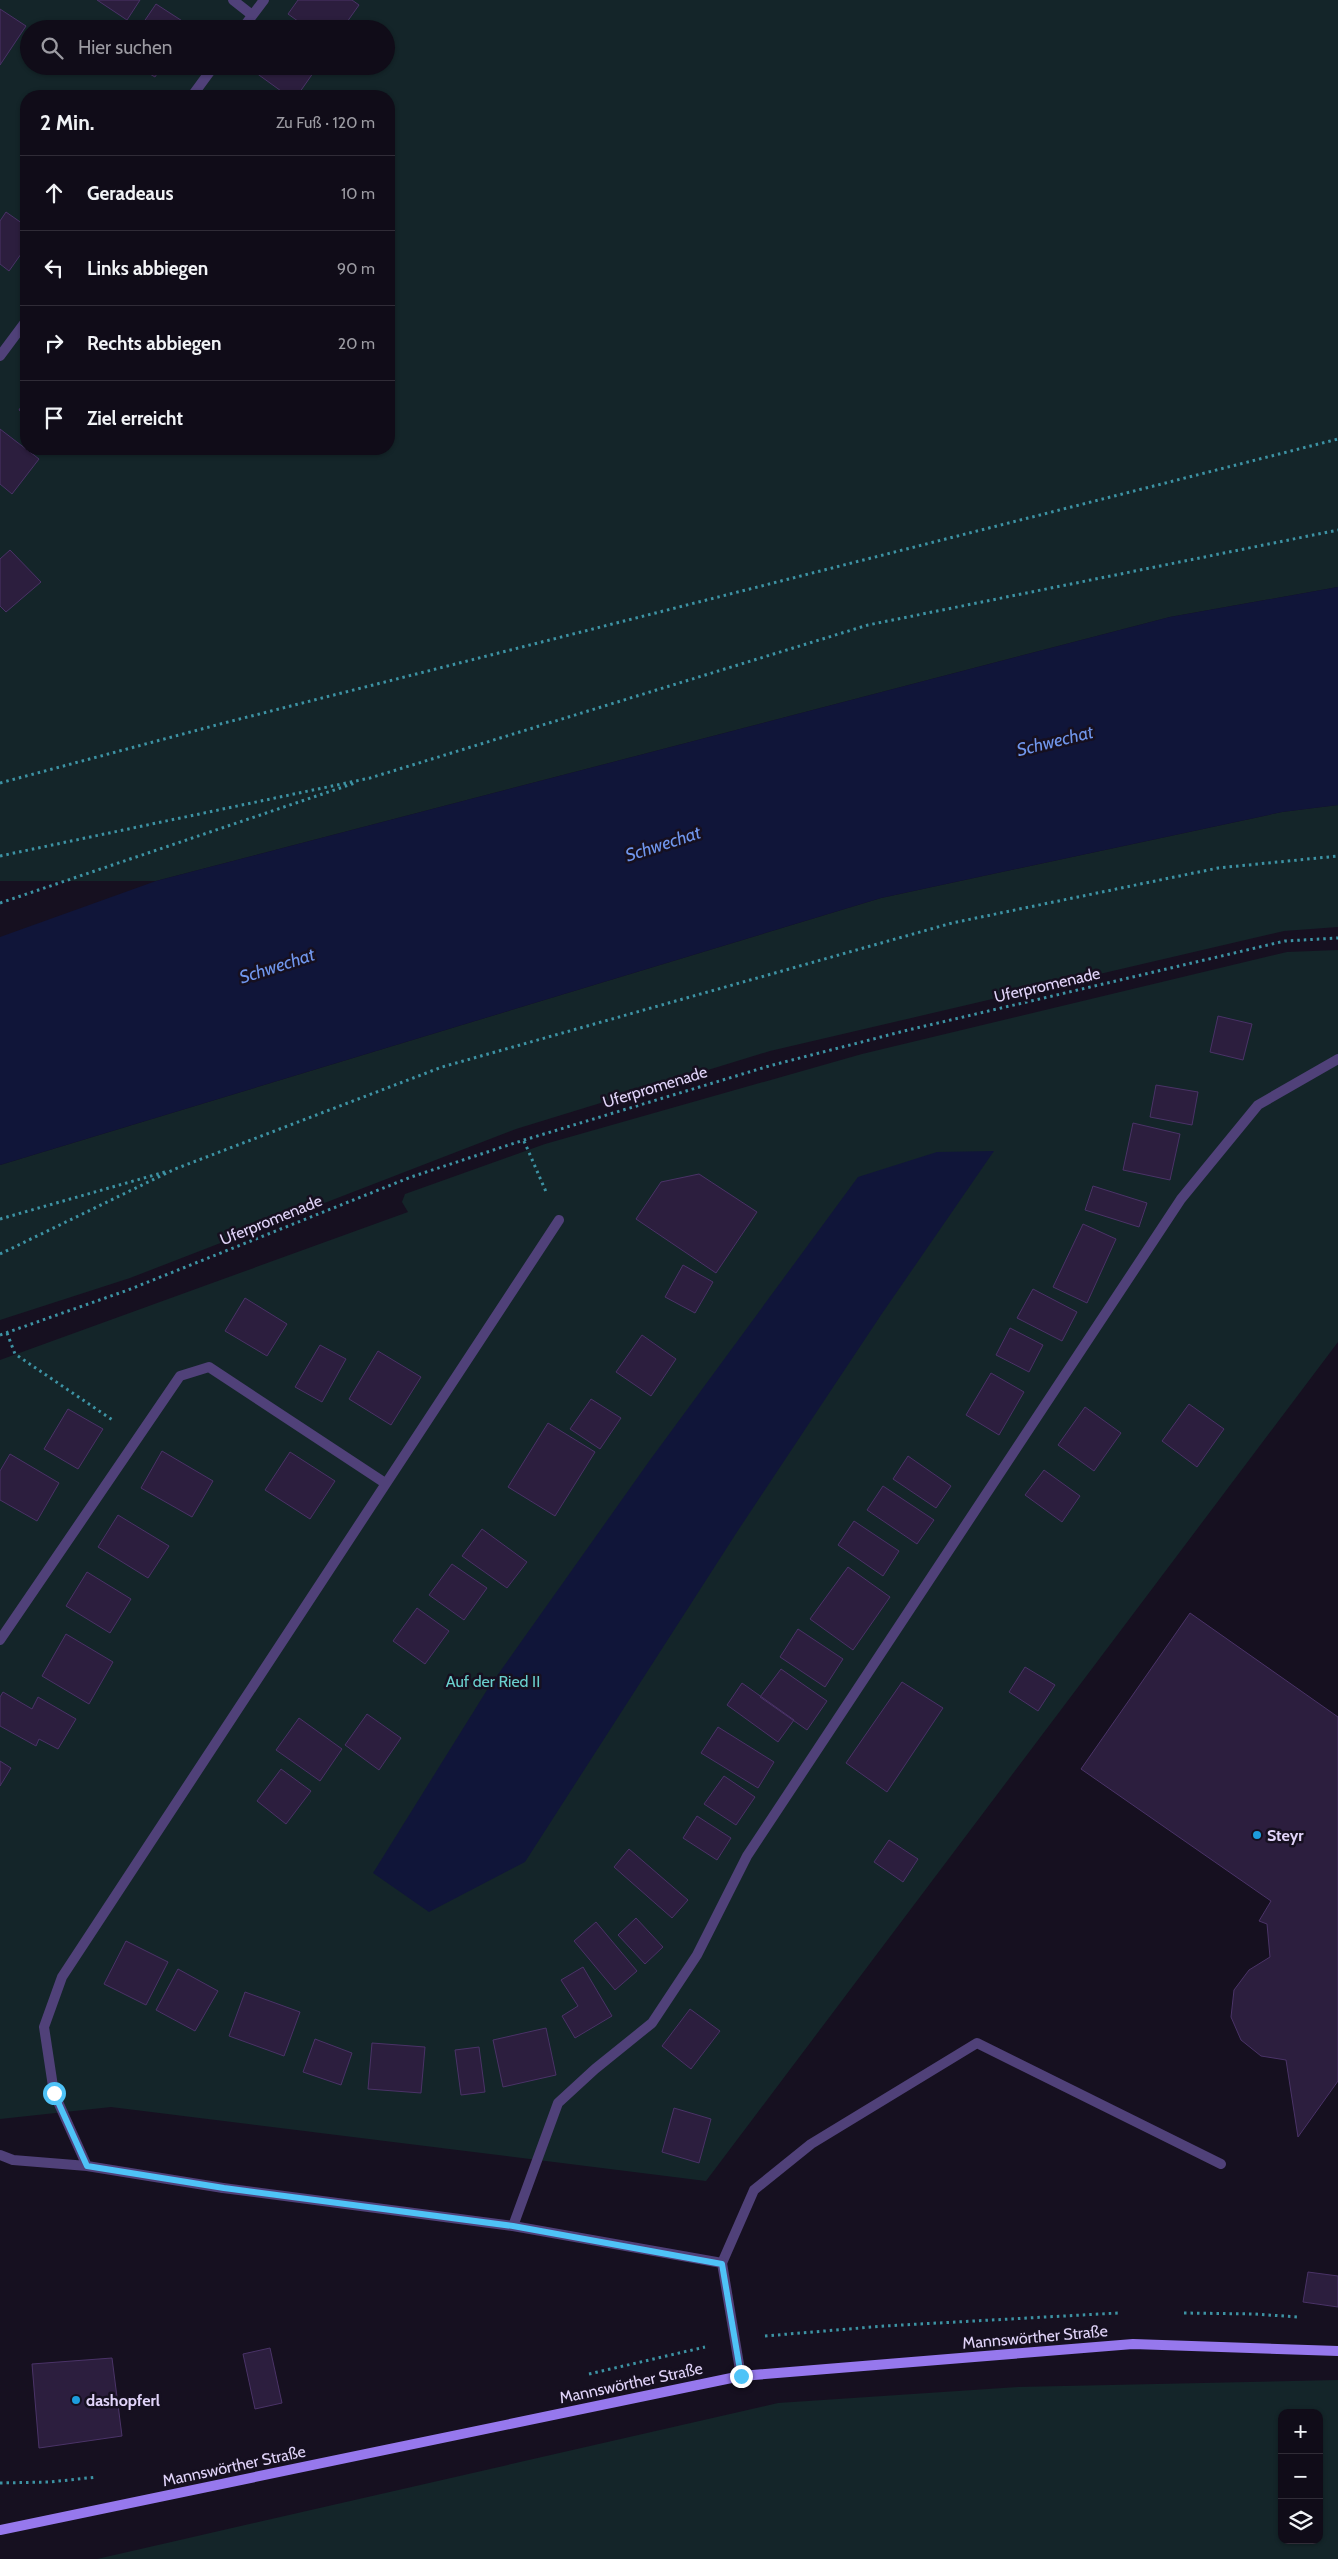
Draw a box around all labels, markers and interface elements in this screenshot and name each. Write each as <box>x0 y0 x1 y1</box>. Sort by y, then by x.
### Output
search box <box>20 20 395 75</box>
icon: search <box>38 34 66 62</box>
text: Hier suchen <box>78 36 172 59</box>
text: 2 Min. <box>40 110 94 135</box>
text: Zu Fuß · 120 m <box>276 113 375 132</box>
icon: ahead <box>40 179 68 207</box>
text: Geradeaus <box>87 182 173 205</box>
text: 10 m <box>341 184 375 203</box>
icon: left <box>40 254 68 282</box>
text: Links abbiegen <box>87 257 208 280</box>
text: 90 m <box>337 259 375 278</box>
icon: right <box>40 329 68 357</box>
text: Rechts abbiegen <box>87 332 221 355</box>
text: 20 m <box>338 334 375 353</box>
icon: arrive <box>40 404 68 432</box>
text: Ziel erreicht <box>87 407 183 430</box>
water label: Schwechat <box>1014 721 1096 761</box>
water label: Schwechat <box>622 821 704 867</box>
water label: Schwechat <box>236 943 318 989</box>
street label: Uferpromenade <box>992 964 1102 1006</box>
street label: Uferpromenade <box>600 1062 710 1112</box>
street label: Uferpromenade <box>217 1191 325 1249</box>
park label: Auf der Ried II <box>446 1672 540 1691</box>
place label: Steyr <box>1267 1826 1304 1845</box>
marker: Steyr <box>1251 1829 1263 1841</box>
route start <box>43 2082 66 2105</box>
street label: Mannswörther Straße <box>962 2321 1108 2353</box>
street label: Mannswörther Straße <box>558 2359 704 2407</box>
route end <box>730 2365 753 2388</box>
place label: dashopferl <box>86 2391 160 2410</box>
marker: dashopferl <box>70 2394 82 2406</box>
map controls <box>1278 2409 1323 2544</box>
button: + <box>1278 2409 1323 2454</box>
street label: Mannswörther Straße <box>161 2442 307 2490</box>
button: − <box>1278 2454 1323 2499</box>
button: layers <box>1278 2499 1323 2544</box>

